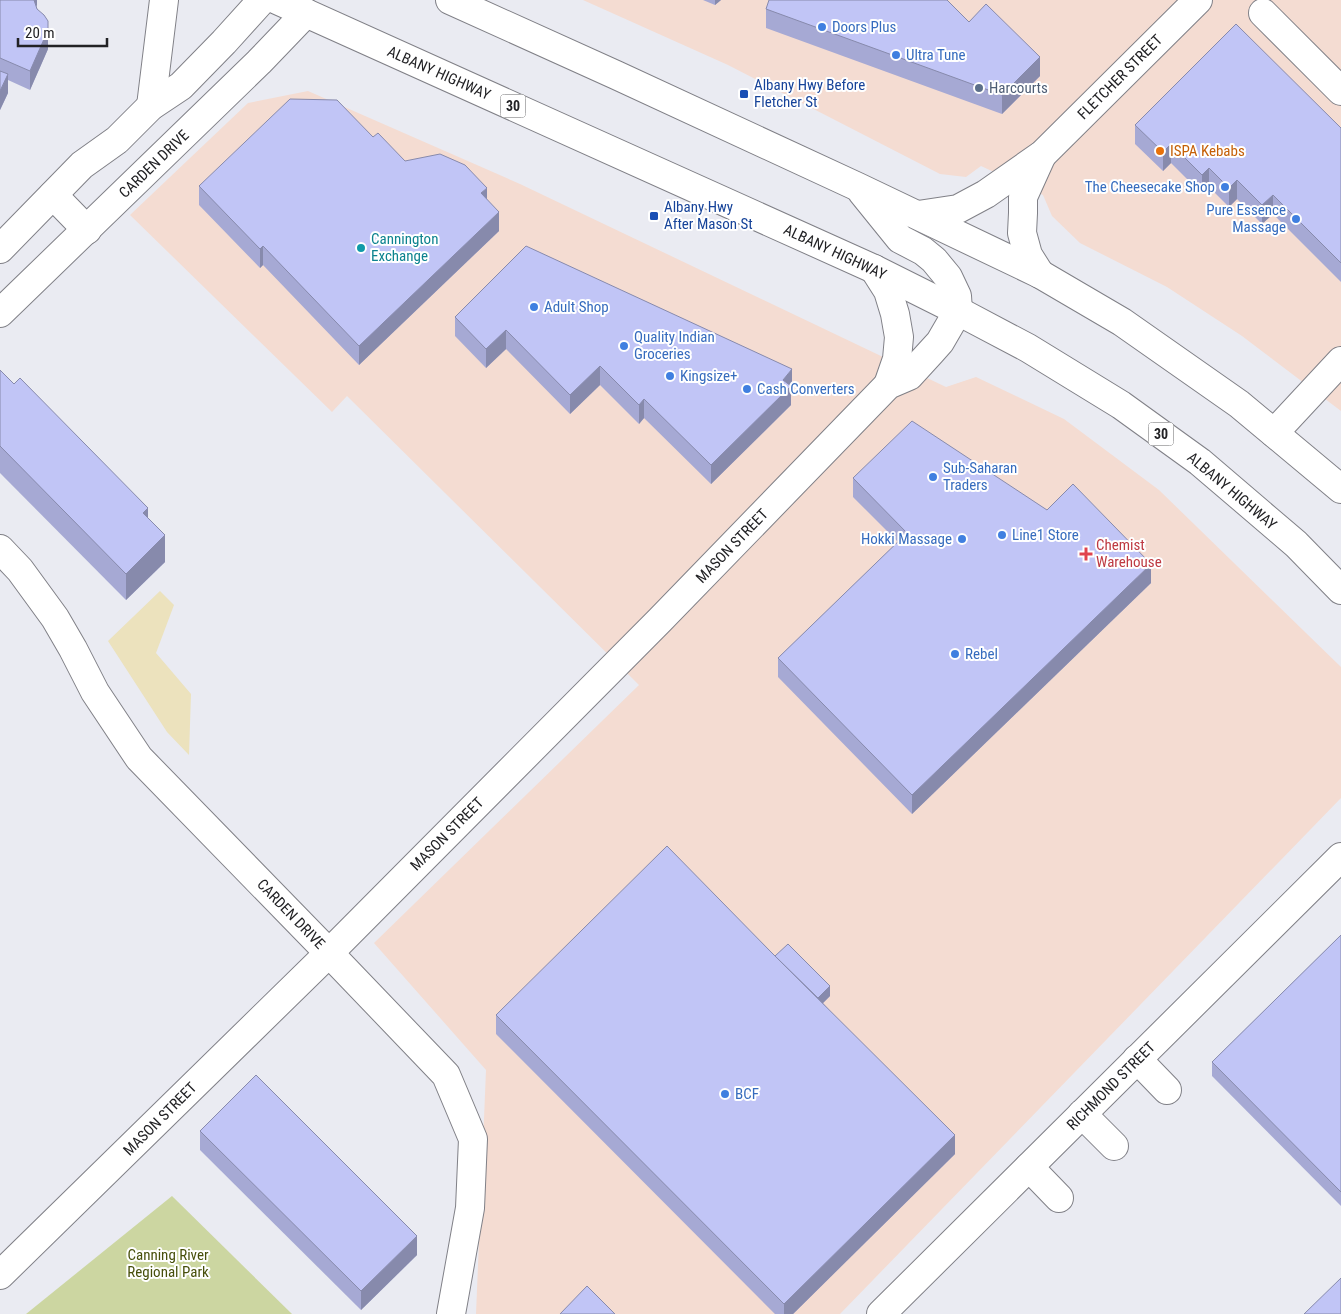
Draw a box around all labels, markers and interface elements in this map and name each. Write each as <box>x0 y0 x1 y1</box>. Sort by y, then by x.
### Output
scale bar <box>18 15 106 47</box>
place label: Doors Plus <box>832 18 896 36</box>
marker: Doors Plus <box>816 21 828 33</box>
text: 20 m <box>25 24 55 42</box>
street label: FLETCHER STREET <box>1074 31 1166 123</box>
street label: ALBANY HIGHWAY <box>385 42 494 104</box>
place label: Ultra Tune <box>906 46 966 64</box>
marker: Ultra Tune <box>890 49 902 61</box>
place label: Albany Hwy Before Fletcher St <box>754 76 865 111</box>
place label: Harcourts <box>989 79 1048 97</box>
marker: Harcourts <box>973 82 985 94</box>
marker: Albany Hwy Before Fletcher St <box>738 88 750 100</box>
road number: 30 <box>500 94 526 118</box>
street label: CARDEN DRIVE <box>115 126 193 202</box>
place label: ISPA Kebabs <box>1170 142 1245 160</box>
marker: ISPA Kebabs <box>1154 145 1166 157</box>
place label: The Cheesecake Shop <box>1085 178 1215 196</box>
marker: The Cheesecake Shop <box>1219 181 1231 193</box>
place label: Albany Hwy After Mason St <box>664 198 753 233</box>
place label: Pure Essence Massage <box>1206 201 1286 236</box>
marker: Albany Hwy After Mason St <box>648 210 660 222</box>
marker: Pure Essence Massage <box>1290 213 1302 225</box>
street label: ALBANY HIGHWAY <box>781 220 889 284</box>
place label: Cannington Exchange <box>371 230 438 265</box>
marker: Cannington Exchange <box>355 242 367 254</box>
place label: Adult Shop <box>544 298 609 316</box>
marker: Adult Shop <box>528 301 540 313</box>
place label: Quality Indian Groceries <box>634 328 715 363</box>
marker: Quality Indian Groceries <box>618 340 630 352</box>
place label: Kingsize+ <box>680 367 738 385</box>
marker: Kingsize+ <box>664 370 676 382</box>
place label: Cash Converters <box>757 380 855 398</box>
marker: Cash Converters <box>741 383 753 395</box>
road number: 30 <box>1148 422 1174 446</box>
street label: ALBANY HIGHWAY <box>1184 448 1280 534</box>
place label: Sub-Saharan Traders <box>943 459 1017 494</box>
marker: Sub-Saharan Traders <box>927 471 939 483</box>
street label: MASON STREET <box>692 505 772 587</box>
place label: Line1 Store <box>1012 526 1079 544</box>
marker: Line1 Store <box>996 529 1008 541</box>
place label: Hokki Massage <box>861 530 952 548</box>
marker: Hokki Massage <box>956 533 968 545</box>
place label: Chemist Warehouse <box>1096 536 1162 571</box>
marker: Chemist Warehouse <box>1080 548 1092 560</box>
place label: Rebel <box>965 645 998 663</box>
marker: Rebel <box>949 648 961 660</box>
street label: MASON STREET <box>407 794 487 874</box>
street label: CARDEN DRIVE <box>253 875 329 953</box>
street label: RICHMOND STREET <box>1063 1038 1159 1134</box>
street label: MASON STREET <box>120 1079 200 1159</box>
place label: BCF <box>735 1085 759 1103</box>
marker: BCF <box>719 1088 731 1100</box>
park label: Canning River Regional Park <box>127 1246 209 1281</box>

